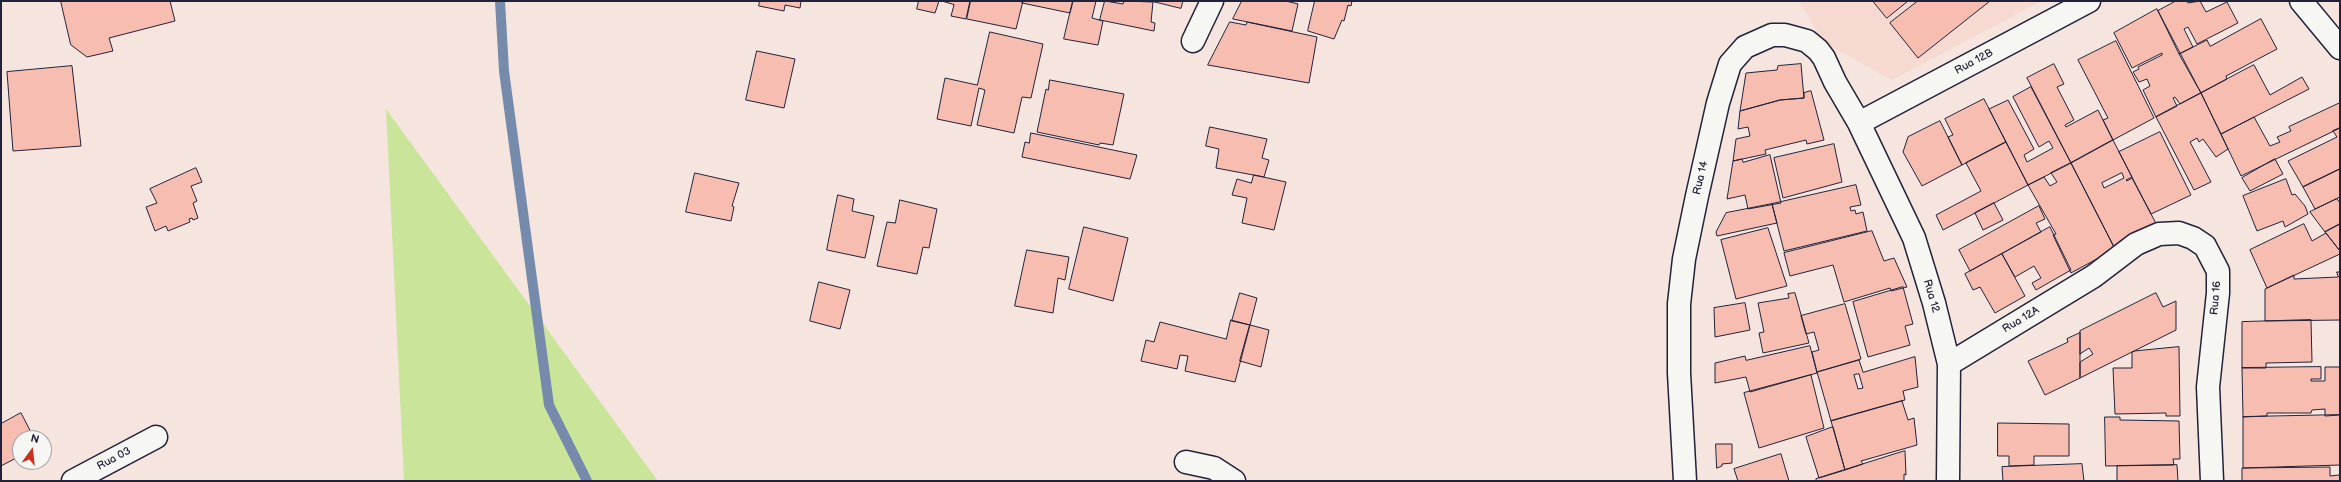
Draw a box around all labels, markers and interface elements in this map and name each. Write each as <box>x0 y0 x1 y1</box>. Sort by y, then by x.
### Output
street label: Rua 12B <box>1953 46 1995 78</box>
street label: Rua 14 <box>1691 160 1711 196</box>
street label: Rua 12 <box>1920 278 1942 314</box>
street label: Rua 16 <box>2208 280 2224 316</box>
street label: Rua 12A <box>2000 304 2042 336</box>
north arrow <box>12 430 52 470</box>
text: N <box>29 432 41 446</box>
street label: Rua 03 <box>95 445 133 473</box>

